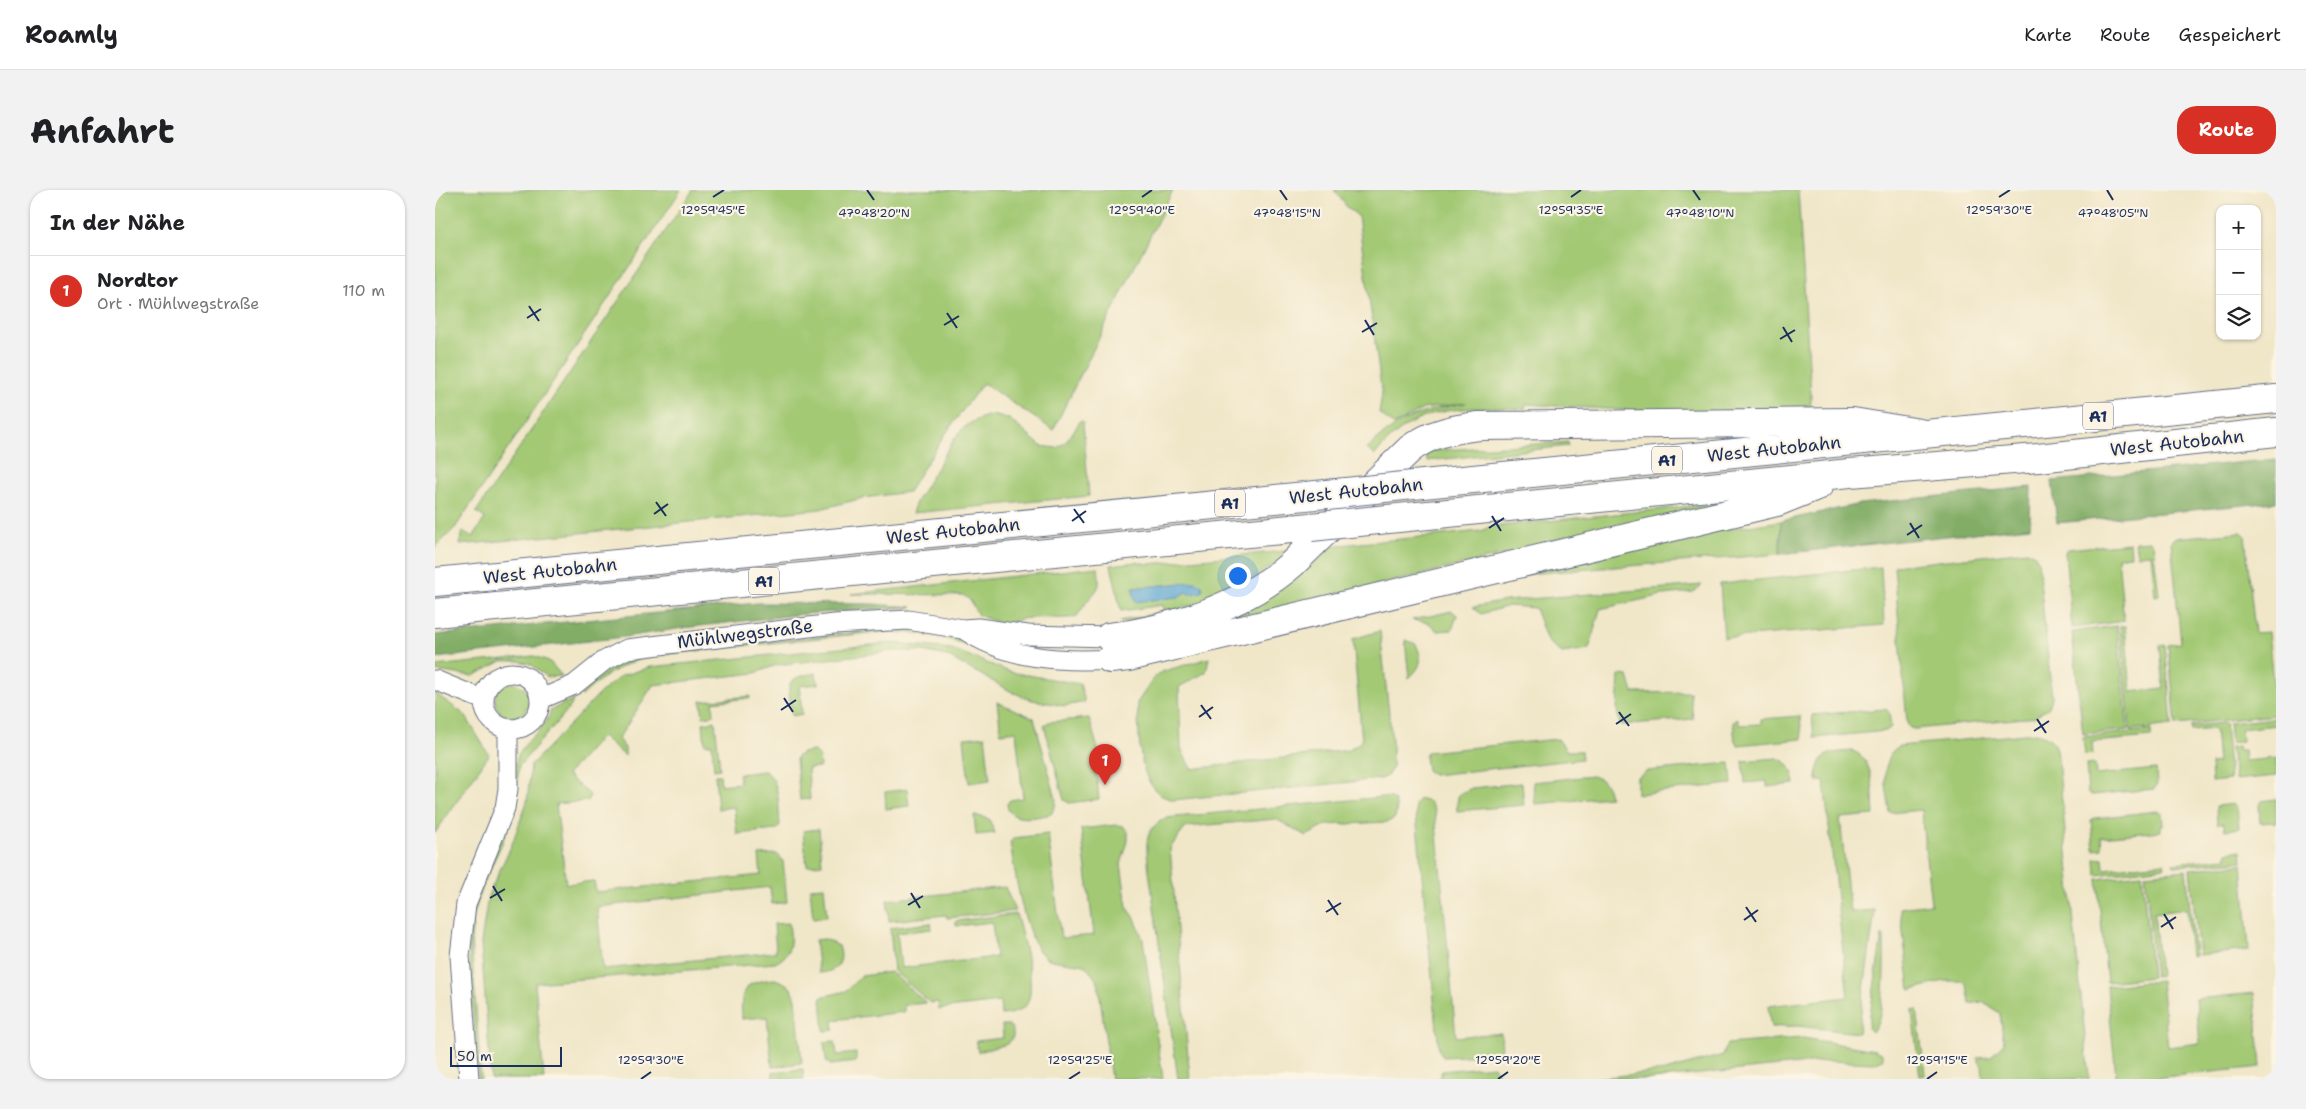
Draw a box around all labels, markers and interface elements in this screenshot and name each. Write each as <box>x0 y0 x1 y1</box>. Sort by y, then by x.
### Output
text: Roamly <box>25 19 118 51</box>
text: Karte <box>2024 23 2072 47</box>
text: Route <box>2100 23 2151 47</box>
text: Gespeichert <box>2179 23 2281 47</box>
button: Route <box>2177 106 2276 154</box>
text: Anfahrt <box>30 107 174 154</box>
text: 12°59'45"E <box>681 202 745 218</box>
text: 12°59'40"E <box>1109 202 1175 218</box>
text: 12°59'35"E <box>1539 202 1603 218</box>
text: 12°59'30"E <box>1966 202 2032 218</box>
text: 47°48'20"N <box>838 205 910 221</box>
text: 47°48'15"N <box>1253 205 1321 221</box>
text: 47°48'10"N <box>1666 205 1734 221</box>
text: 47°48'05"N <box>2078 205 2148 221</box>
map controls <box>2216 205 2261 340</box>
button: + <box>2216 205 2261 250</box>
text: In der Nähe <box>50 209 185 237</box>
button: − <box>2216 250 2261 295</box>
text: Nordtor <box>97 268 178 293</box>
text: 1 <box>62 280 70 301</box>
text: 110 m <box>342 280 385 301</box>
text: Ort · Mühlwegstraße <box>97 293 259 314</box>
button: layers <box>2216 295 2261 340</box>
road number: A1 <box>2083 402 2113 430</box>
street label: West Autobahn <box>2109 424 2245 462</box>
street label: West Autobahn <box>1706 430 1842 468</box>
road number: A1 <box>1652 446 1682 474</box>
street label: West Autobahn <box>1288 472 1424 510</box>
road number: A1 <box>1215 490 1245 516</box>
street label: West Autobahn <box>885 512 1021 550</box>
street label: West Autobahn <box>482 552 618 590</box>
your location <box>1225 563 1251 589</box>
road number: A1 <box>749 568 779 594</box>
street label: Mühlwegstraße <box>676 614 814 654</box>
pin: 1 <box>1089 744 1121 785</box>
scale bar <box>450 1044 563 1067</box>
text: 50 m <box>457 1047 492 1065</box>
text: 12°59'30"E <box>618 1052 684 1068</box>
text: 12°59'25"E <box>1048 1052 1112 1068</box>
text: 12°59'20"E <box>1475 1052 1541 1068</box>
text: 12°59'15"E <box>1906 1052 1968 1068</box>

